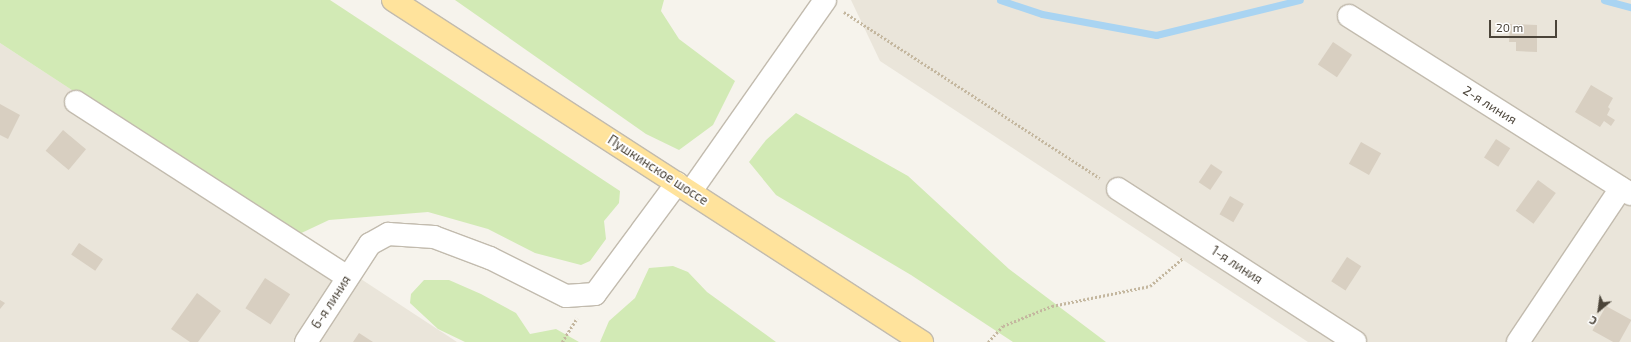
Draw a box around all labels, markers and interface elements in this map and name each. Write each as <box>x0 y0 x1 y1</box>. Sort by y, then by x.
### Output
scale bar <box>1491 12 1559 38</box>
text: 20 m <box>1496 20 1523 34</box>
street label: 2-я линия <box>1460 82 1520 128</box>
street label: Пушкинское шоссе <box>605 132 711 208</box>
street label: 1-я линия <box>1208 243 1266 287</box>
street label: 6-я линия <box>308 272 354 332</box>
north arrow <box>1579 290 1619 330</box>
text: С <box>1587 314 1599 328</box>

